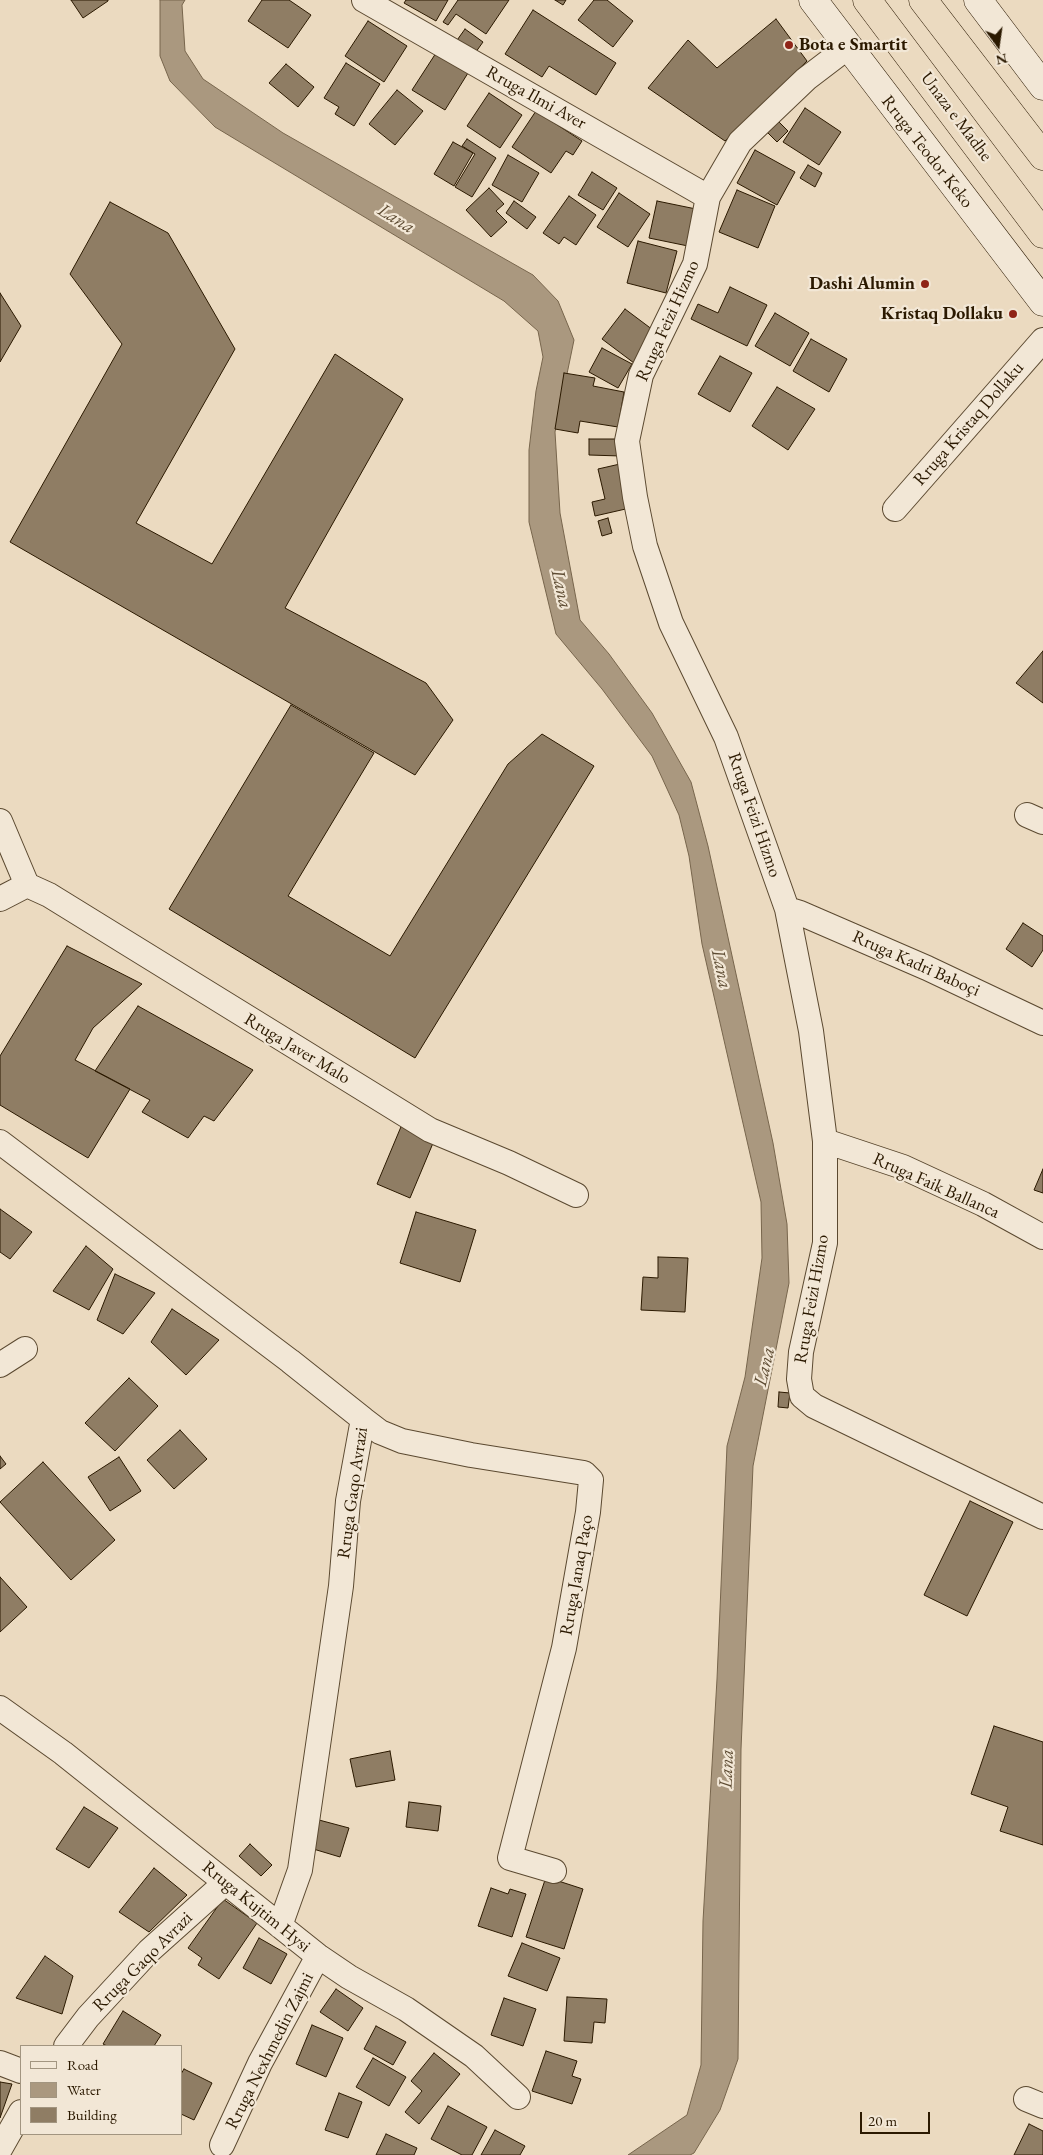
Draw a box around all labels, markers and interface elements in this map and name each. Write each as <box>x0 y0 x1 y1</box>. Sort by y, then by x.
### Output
north arrow <box>973 20 1023 70</box>
place label: Bota e Smartit <box>799 34 907 56</box>
marker: Bota e Smartit <box>783 39 795 51</box>
text: N <box>994 49 1009 70</box>
street label: Rruga Ilmi Aver <box>482 62 590 134</box>
street label: Unaza e Madhe <box>915 68 997 166</box>
street label: Rruga Teodor Keko <box>876 91 978 213</box>
water label: Lana <box>373 199 419 239</box>
street label: Rruga Feizi Hizmo <box>632 257 704 385</box>
place label: Dashi Alumin <box>809 273 915 295</box>
marker: Dashi Alumin <box>919 278 931 290</box>
place label: Kristaq Dollaku <box>881 303 1003 325</box>
marker: Kristaq Dollaku <box>1007 308 1019 320</box>
street label: Rruga Kristaq Dollaku <box>909 358 1029 490</box>
water label: Lana <box>545 567 577 611</box>
street label: Rruga Feizi Hizmo <box>723 750 785 880</box>
street label: Rruga Kadri Baboçi <box>849 926 983 1002</box>
water label: Lana <box>706 947 736 991</box>
street label: Rruga Javer Malo <box>240 1009 354 1089</box>
street label: Rruga Faik Ballanca <box>869 1148 1003 1224</box>
street label: Rruga Feizi Hizmo <box>790 1233 834 1365</box>
water label: Lana <box>749 1345 781 1389</box>
street label: Rruga Gaqo Avrazi <box>333 1426 373 1560</box>
street label: Rruga Janaq Paço <box>556 1513 598 1637</box>
water label: Lana <box>715 1749 739 1789</box>
street label: Rruga Kujtim Hysi <box>197 1857 315 1957</box>
street label: Rruga Gaqo Avrazi <box>89 1908 197 2016</box>
street label: Rruga Nexhmedin Zajmi <box>221 1969 319 2133</box>
legend <box>20 2045 182 2135</box>
text: Road <box>67 2055 98 2074</box>
text: Water <box>67 2080 101 2099</box>
scale bar <box>863 2102 933 2134</box>
text: Building <box>67 2105 117 2124</box>
text: 20 m <box>868 2111 897 2130</box>

